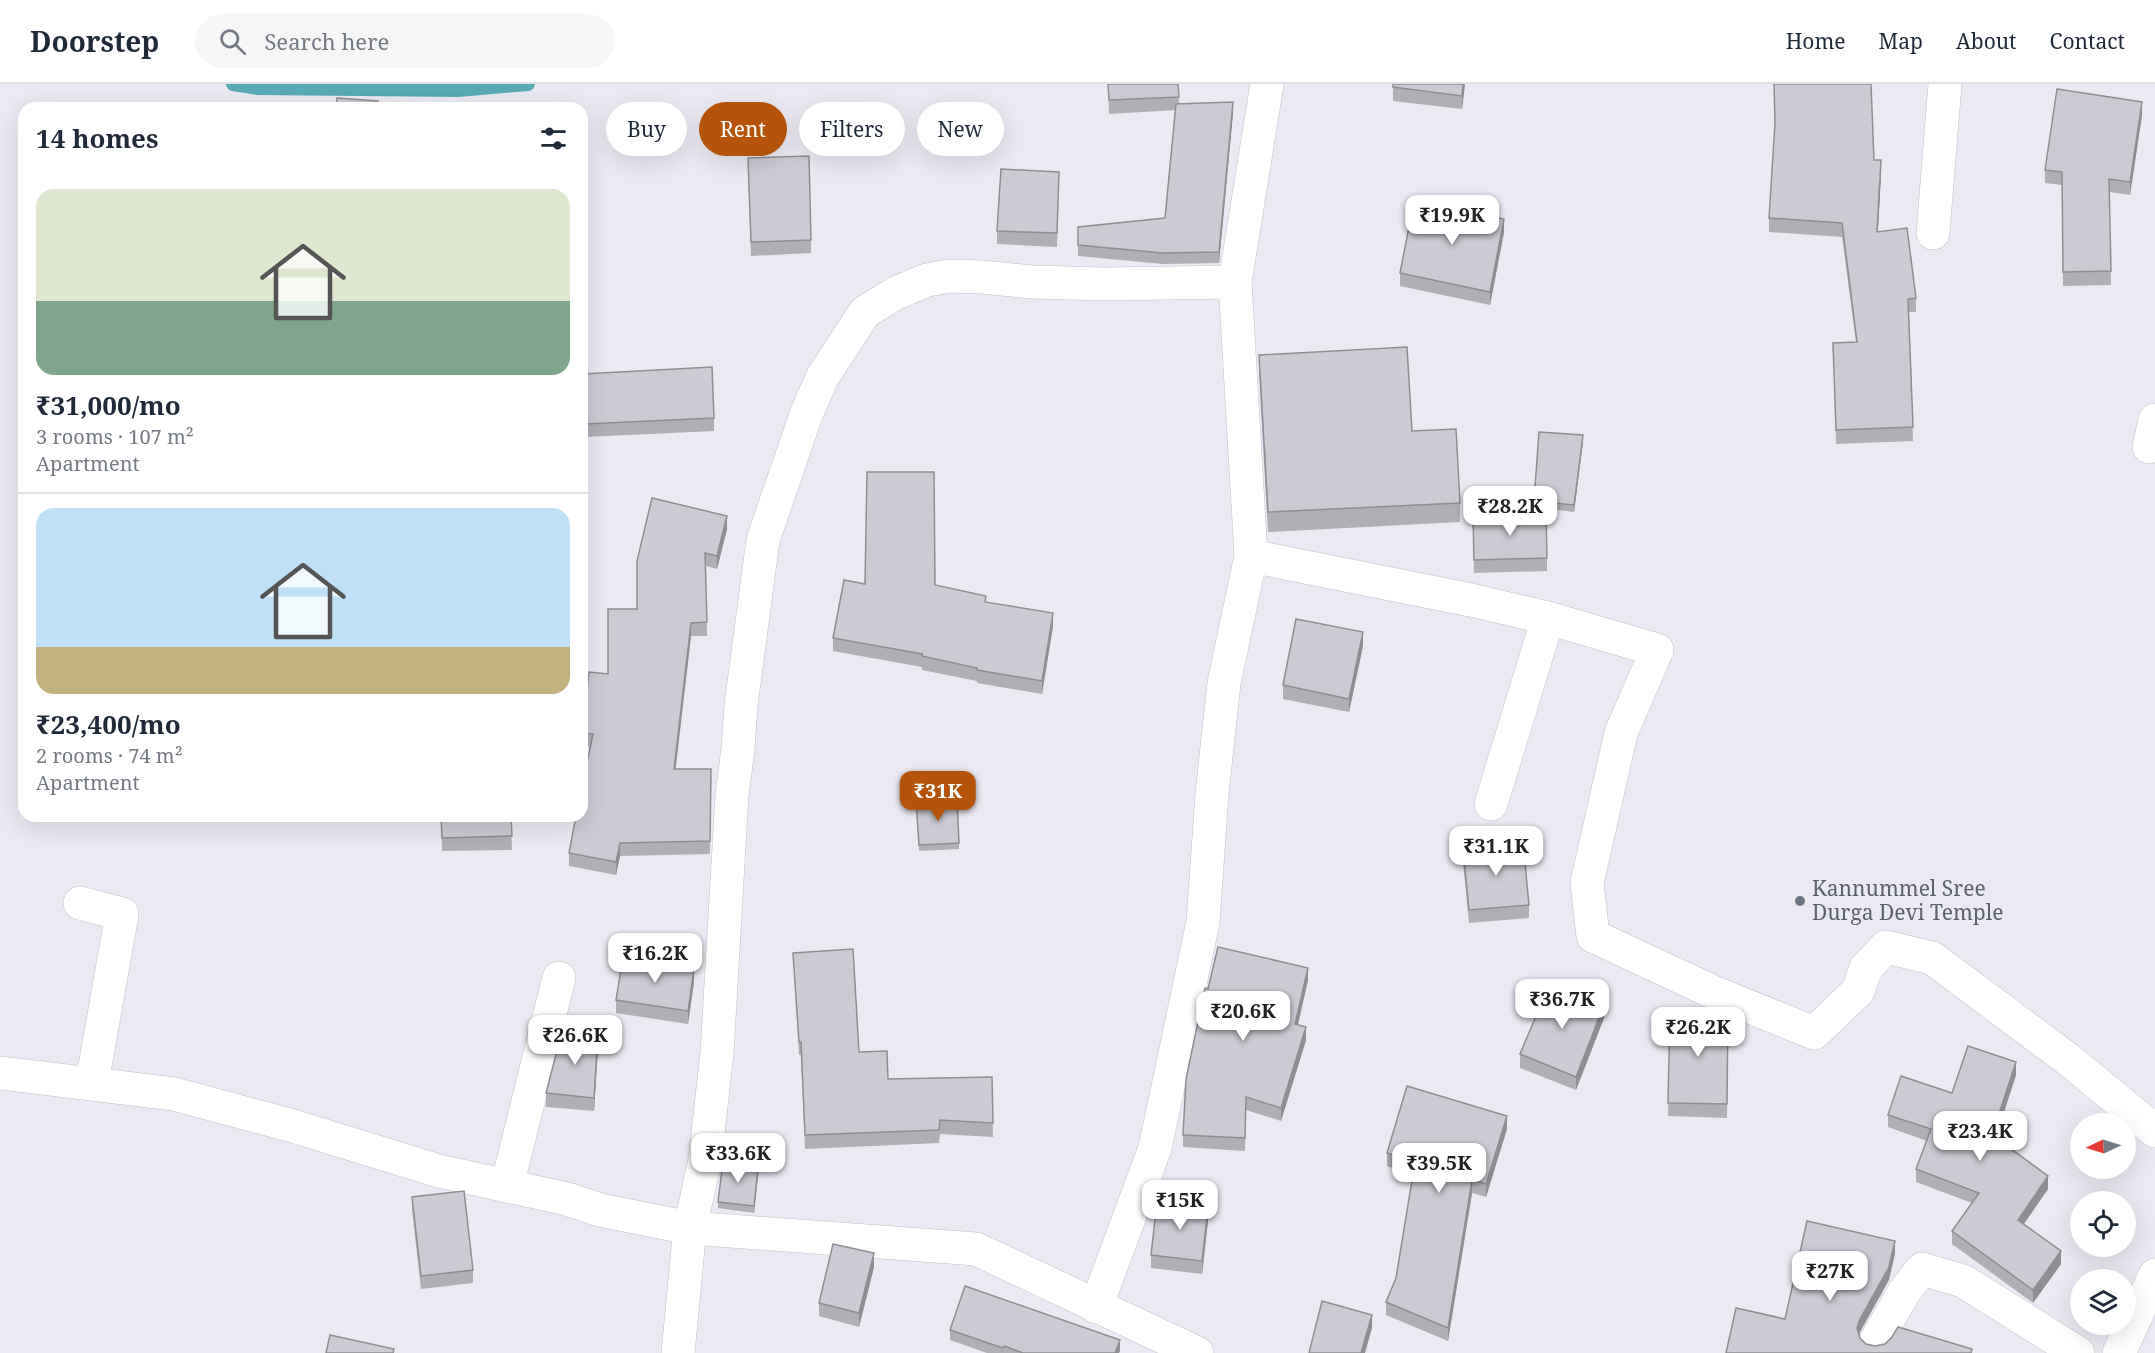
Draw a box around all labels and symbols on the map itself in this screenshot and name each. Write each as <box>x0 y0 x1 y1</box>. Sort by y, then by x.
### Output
pin: ₹19.9K <box>1403 195 1501 246</box>
pin: ₹28.2K <box>1461 486 1559 537</box>
pin: ₹31K <box>902 771 974 822</box>
pin: ₹31.1K <box>1447 826 1545 877</box>
place label: Kannummel Sree Durga Devi Temple <box>1812 874 2003 926</box>
marker: Kannummel Sree Durga Devi Temple <box>1793 894 1807 908</box>
pin: ₹16.2K <box>606 933 704 984</box>
pin: ₹36.7K <box>1513 979 1611 1030</box>
pin: ₹20.6K <box>1194 991 1292 1042</box>
pin: ₹26.2K <box>1649 1007 1747 1058</box>
pin: ₹26.6K <box>526 1015 624 1066</box>
pin: ₹23.4K <box>1931 1111 2029 1162</box>
north arrow <box>2070 1113 2136 1179</box>
pin: ₹33.6K <box>689 1133 787 1184</box>
pin: ₹39.5K <box>1390 1143 1488 1194</box>
pin: ₹15K <box>1144 1180 1216 1231</box>
pin: ₹27K <box>1794 1251 1866 1302</box>

